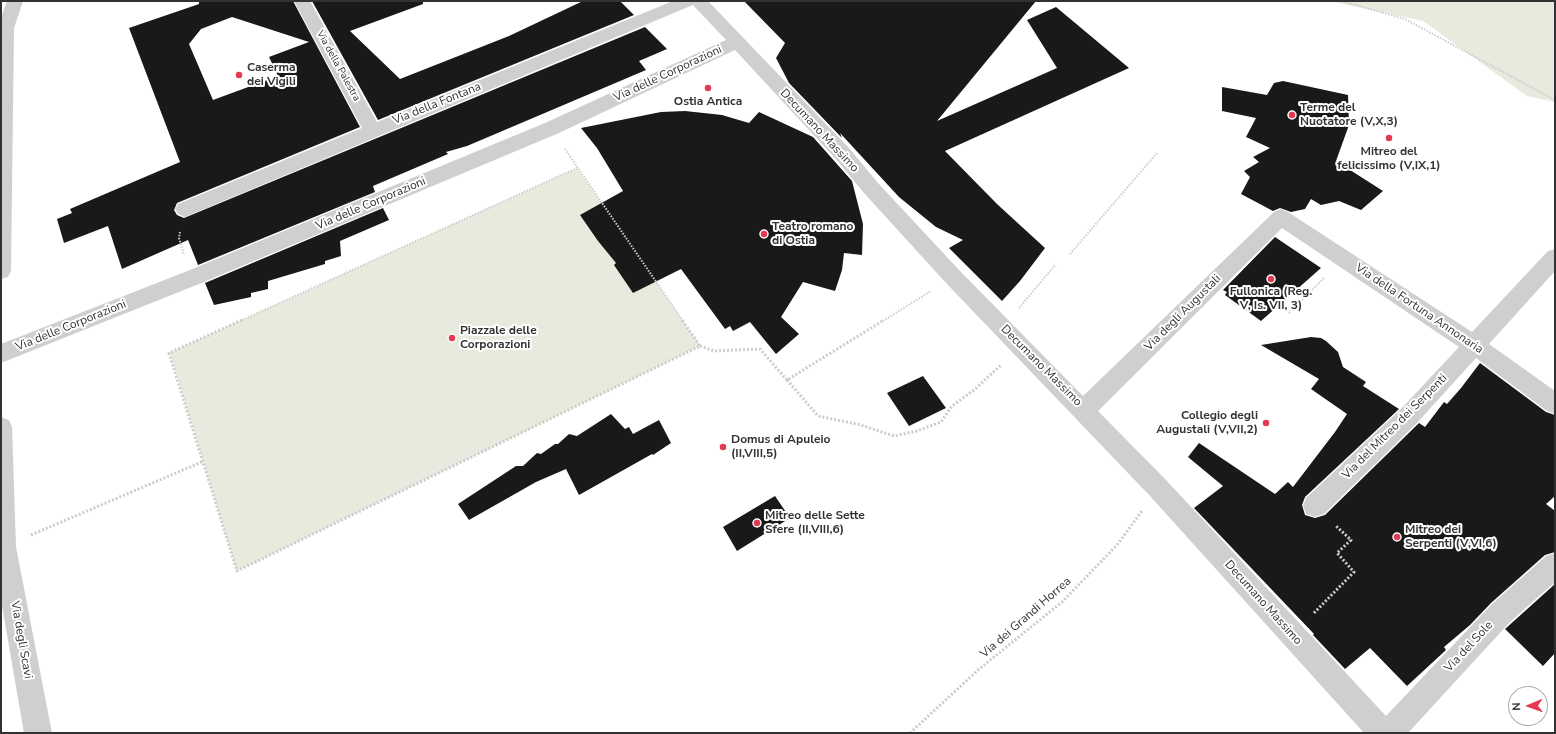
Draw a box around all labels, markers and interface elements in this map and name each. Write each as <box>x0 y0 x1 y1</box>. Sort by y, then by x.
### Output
street label: Via della Palestra <box>314 29 362 103</box>
street label: Via delle Corporazioni <box>612 43 724 105</box>
place label: Caserma dei Vigili <box>247 61 296 89</box>
marker: Caserma dei Vigili <box>234 70 244 80</box>
street label: Via della Fontana <box>391 80 483 128</box>
marker: Ostia Antica <box>703 83 713 93</box>
street label: Decumano Massimo <box>777 86 861 176</box>
place label: Ostia Antica <box>674 95 742 109</box>
place label: Terme del Nuotatore (V,X,3) <box>1300 101 1398 129</box>
marker: Terme del Nuotatore (V,X,3) <box>1287 110 1297 120</box>
marker: Mitreo del felicissimo (V,IX,1) <box>1384 133 1394 143</box>
place label: Mitreo del felicissimo (V,IX,1) <box>1337 145 1441 173</box>
street label: Via delle Corporazioni <box>314 174 428 234</box>
place label: Teatro romano di Ostia <box>772 220 853 248</box>
marker: Teatro romano di Ostia <box>759 229 769 239</box>
street label: Via della Fortuna Annonaria <box>1352 261 1486 357</box>
street label: Via degli Augustali <box>1142 272 1224 354</box>
marker: Fullonica (Reg. V, Is. VII, 3) <box>1266 274 1276 284</box>
place label: Fullonica (Reg. V, Is. VII, 3) <box>1230 285 1312 313</box>
street label: Via delle Corporazioni <box>14 297 128 355</box>
street label: Decumano Massimo <box>997 322 1085 410</box>
place label: Piazzale delle Corporazioni <box>460 324 537 352</box>
marker: Piazzale delle Corporazioni <box>447 333 457 343</box>
street label: Via del Mitreo dei Serpenti <box>1339 371 1451 483</box>
place label: Collegio degli Augustali (V,VII,2) <box>1156 409 1258 437</box>
marker: Collegio degli Augustali (V,VII,2) <box>1261 418 1271 428</box>
place label: Domus di Apuleio (II,VIII,5) <box>731 433 830 461</box>
marker: Domus di Apuleio (II,VIII,5) <box>718 442 728 452</box>
place label: Mitreo delle Sette Sfere (II,VIII,6) <box>765 509 865 537</box>
marker: Mitreo delle Sette Sfere (II,VIII,6) <box>752 518 762 528</box>
place label: Mitreo dei Serpenti (V,VI,6) <box>1405 523 1497 551</box>
marker: Mitreo dei Serpenti (V,VI,6) <box>1392 532 1402 542</box>
street label: Decumano Massimo <box>1221 558 1305 648</box>
street label: Via dei Grandi Horrea <box>978 575 1074 661</box>
street label: Via degli Scavi <box>7 600 35 680</box>
street label: Via del Sole <box>1442 619 1496 675</box>
north arrow <box>1508 686 1548 726</box>
text: N <box>1509 702 1524 711</box>

